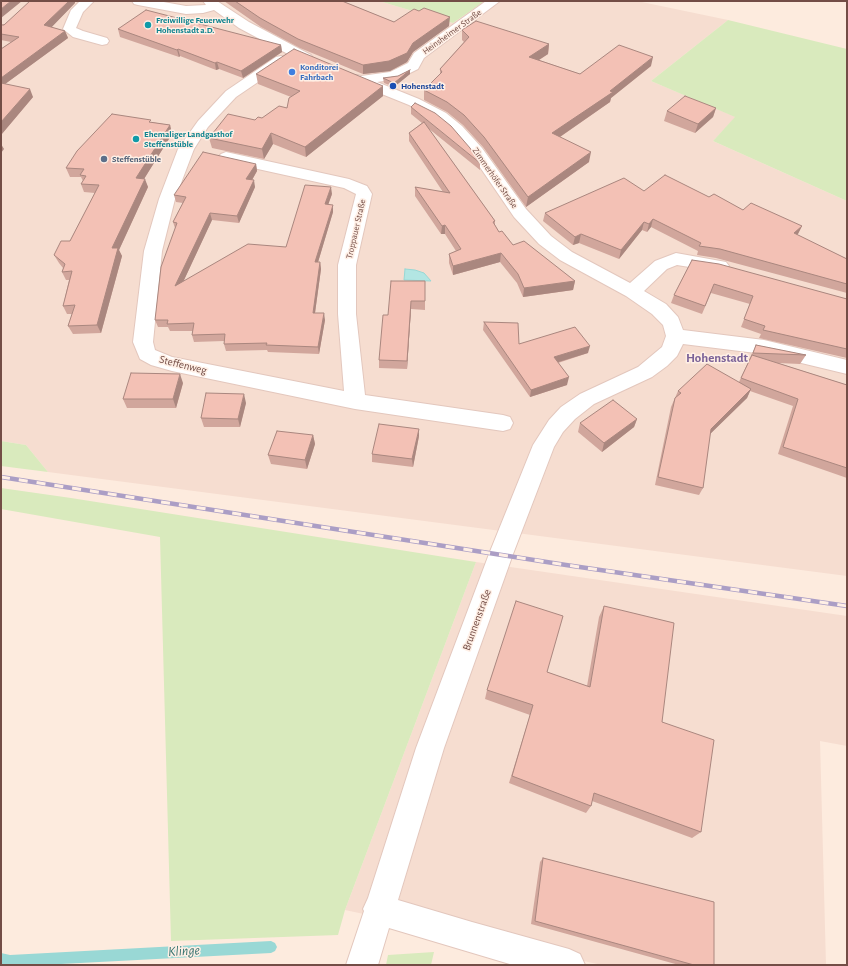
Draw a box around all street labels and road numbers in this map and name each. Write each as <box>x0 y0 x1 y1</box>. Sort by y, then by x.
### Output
street label: Heinsheimer Straße <box>420 7 484 57</box>
street label: Zimmerhöfer Straße <box>470 146 520 210</box>
street label: Troppauer Straße <box>344 198 368 260</box>
street label: Steffenweg <box>158 353 208 377</box>
street label: Brunnenstraße <box>460 588 494 652</box>

